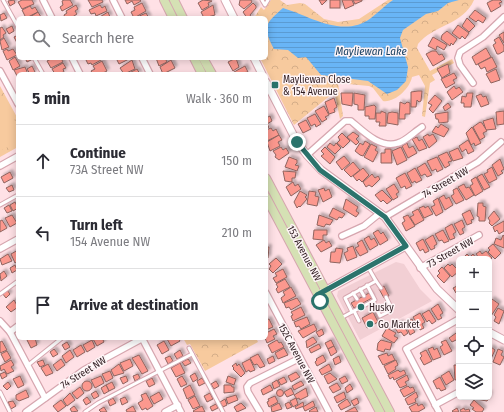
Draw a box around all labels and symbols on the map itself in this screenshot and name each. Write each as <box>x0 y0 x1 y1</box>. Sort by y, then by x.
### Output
water label: Mayliewan Lake <box>335 45 407 58</box>
place label: Mayliewan Close & 154 Avenue <box>283 74 350 98</box>
marker: Mayliewan Close & 154 Avenue <box>270 80 280 90</box>
route end <box>288 133 306 151</box>
street label: 74 Street NW <box>420 165 471 201</box>
street label: 153 Avenue NW <box>284 224 324 284</box>
street label: 73 Street NW <box>425 235 476 271</box>
route start <box>311 292 329 310</box>
marker: Husky <box>356 302 366 312</box>
place label: Husky <box>369 302 394 314</box>
marker: Go Market <box>365 319 375 329</box>
place label: Go Market <box>378 319 420 331</box>
street label: 152C Avenue NW <box>275 321 317 386</box>
street label: 74 Street NW <box>59 354 109 392</box>

